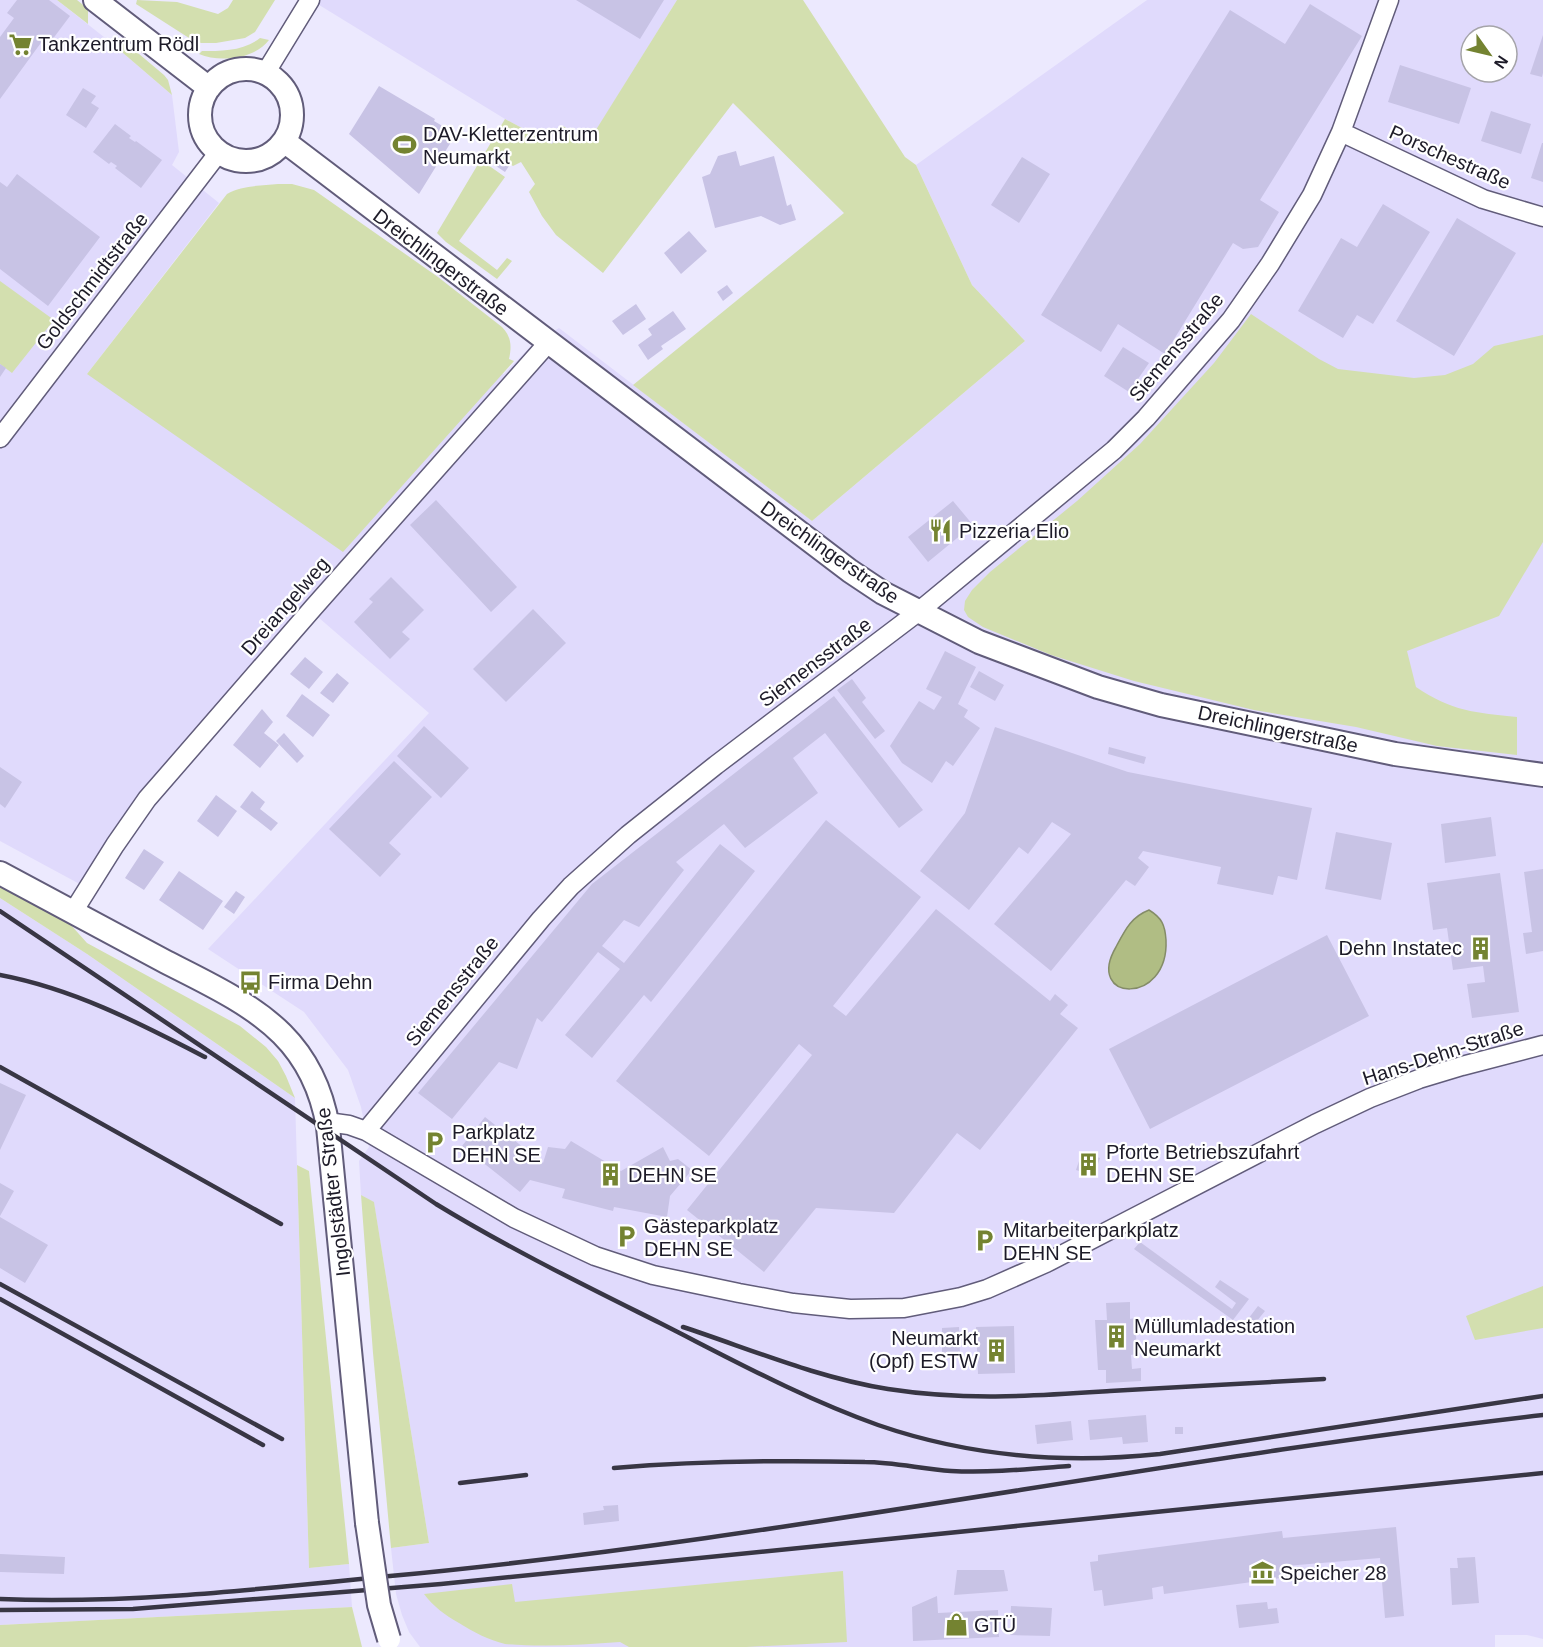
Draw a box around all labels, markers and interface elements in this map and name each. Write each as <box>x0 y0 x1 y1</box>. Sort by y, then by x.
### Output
north arrow <box>1459 24 1519 84</box>
supermarket icon: Tankzentrum Rödl <box>7 31 33 57</box>
place label: Tankzentrum Rödl <box>38 33 199 55</box>
text: N <box>1491 53 1511 72</box>
street label: Porschestraße <box>1386 121 1514 193</box>
place label: DAV-Kletterzentrum Neumarkt <box>423 123 598 168</box>
sports icon: DAV-Kletterzentrum Neumarkt <box>392 132 418 158</box>
street label: Dreichlingerstraße <box>369 204 513 320</box>
street label: Goldschmidtstraße <box>32 208 152 354</box>
street label: Siemensstraße <box>1124 288 1228 406</box>
street label: Dreichlingerstraße <box>757 496 903 608</box>
restaurant icon: Pizzeria Elio <box>928 518 954 544</box>
place label: Pizzeria Elio <box>959 520 1069 542</box>
street label: Dreiangelweg <box>237 553 333 659</box>
street label: Siemensstraße <box>755 613 875 711</box>
street label: Dreichlingerstraße <box>1196 701 1360 757</box>
street label: Siemensstraße <box>401 932 503 1050</box>
building icon: Dehn Instatec <box>1467 935 1493 961</box>
place label: Dehn Instatec <box>1339 937 1462 959</box>
bus stop icon: Firma Dehn <box>237 969 263 995</box>
place label: Firma Dehn <box>268 971 372 993</box>
street label: Hans-Dehn-Straße <box>1360 1017 1526 1089</box>
street label: Ingolstädter Straße <box>312 1106 354 1278</box>
place label: Parkplatz DEHN SE <box>452 1121 541 1166</box>
parking icon: Parkplatz DEHN SE <box>421 1130 447 1156</box>
place label: Pforte Betriebszufahrt DEHN SE <box>1106 1141 1300 1186</box>
building icon: Pforte Betriebszufahrt DEHN SE <box>1075 1151 1101 1177</box>
building icon: DEHN SE <box>597 1162 623 1188</box>
place label: DEHN SE <box>628 1164 717 1186</box>
place label: Gästeparkplatz DEHN SE <box>644 1215 779 1260</box>
place label: Mitarbeiterparkplatz DEHN SE <box>1003 1219 1179 1264</box>
parking icon: Gästeparkplatz DEHN SE <box>613 1224 639 1250</box>
parking icon: Mitarbeiterparkplatz DEHN SE <box>972 1228 998 1254</box>
place label: Müllumladestation Neumarkt <box>1134 1315 1295 1360</box>
building icon: Müllumladestation Neumarkt <box>1103 1324 1129 1350</box>
place label: Neumarkt (Opf) ESTW <box>869 1327 978 1372</box>
building icon: Neumarkt (Opf) ESTW <box>983 1337 1009 1363</box>
museum icon: Speicher 28 <box>1249 1560 1275 1586</box>
place label: Speicher 28 <box>1280 1562 1387 1584</box>
shop icon: GTÜ <box>943 1612 969 1638</box>
place label: GTÜ <box>974 1614 1016 1636</box>

